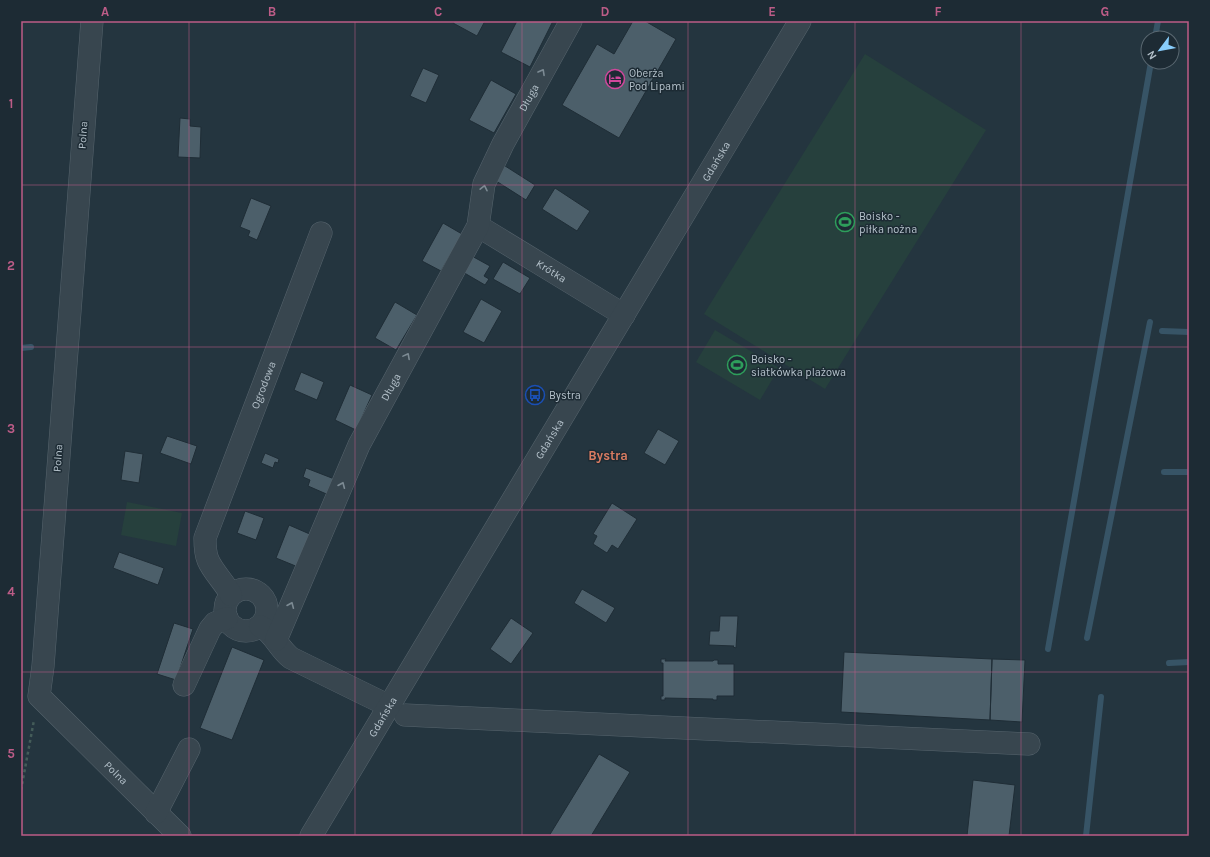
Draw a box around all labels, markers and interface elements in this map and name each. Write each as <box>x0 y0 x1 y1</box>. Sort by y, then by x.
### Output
text: A <box>101 4 109 19</box>
text: B <box>268 4 276 19</box>
text: C <box>434 4 442 19</box>
text: D <box>601 4 610 19</box>
text: E <box>768 4 776 19</box>
text: F <box>934 4 942 19</box>
text: G <box>1101 4 1109 19</box>
north arrow <box>1140 30 1180 70</box>
text: N <box>1144 48 1160 62</box>
place label: Oberża Pod Lipami <box>629 67 685 93</box>
hotel icon: Oberża Pod Lipami <box>604 68 626 90</box>
one-way arrow <box>538 69 545 77</box>
street label: Długa <box>516 82 541 113</box>
text: 1 <box>9 96 13 111</box>
street label: Polna <box>76 121 90 149</box>
street label: Gdańska <box>699 139 733 184</box>
one-way arrow <box>479 185 487 191</box>
place label: Boisko - piłka nożna <box>859 210 917 236</box>
sports icon: Boisko - piłka nożna <box>834 211 856 233</box>
street label: Krótka <box>534 257 569 285</box>
text: 2 <box>7 258 15 273</box>
one-way arrow <box>402 353 409 361</box>
place label: Boisko - siatkówka plażowa <box>751 353 846 379</box>
sports icon: Boisko - siatkówka plażowa <box>726 354 748 376</box>
street label: Ogrodowa <box>248 359 278 411</box>
street label: Długa <box>378 371 403 403</box>
bus stop icon: Bystra <box>524 384 546 406</box>
place label: Bystra <box>549 389 581 402</box>
street label: Gdańska <box>532 417 566 461</box>
text: 3 <box>7 421 15 436</box>
street label: Polna <box>51 444 65 472</box>
district label: Bystra <box>588 448 628 463</box>
one-way arrow <box>337 482 345 489</box>
text: 4 <box>7 584 15 599</box>
one-way arrow <box>286 601 294 609</box>
street label: Gdańska <box>366 694 400 739</box>
text: 5 <box>7 746 15 761</box>
street label: Polna <box>102 758 131 787</box>

